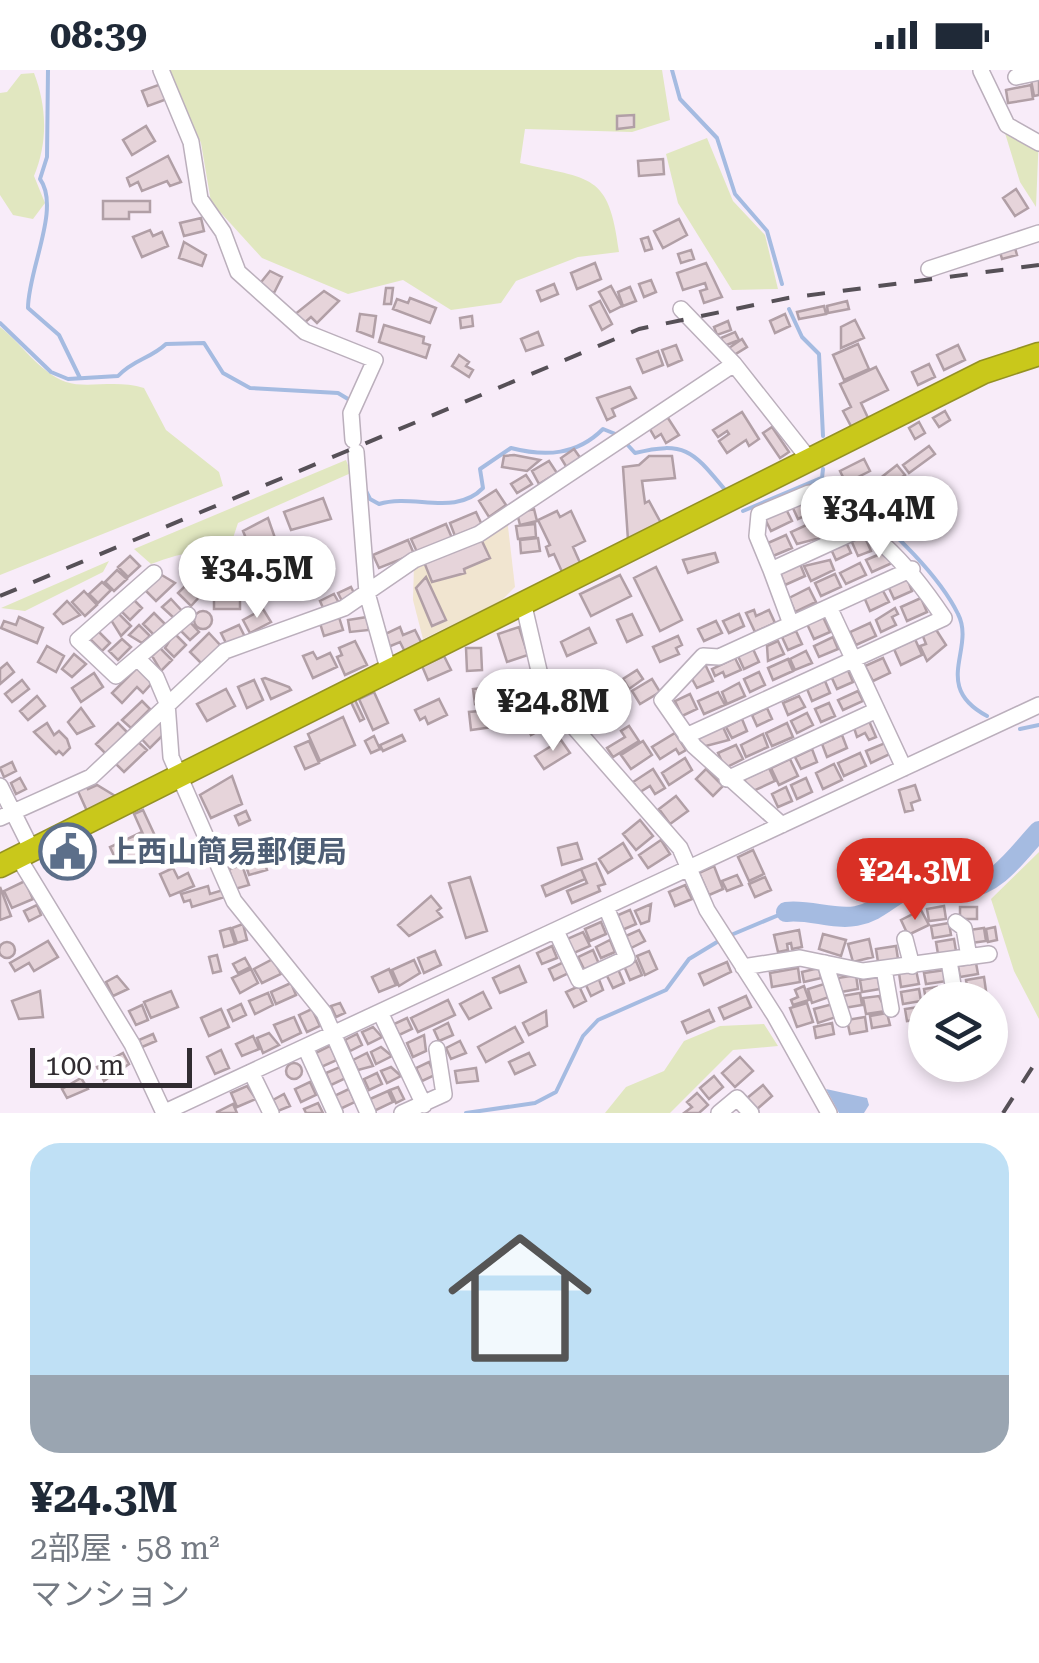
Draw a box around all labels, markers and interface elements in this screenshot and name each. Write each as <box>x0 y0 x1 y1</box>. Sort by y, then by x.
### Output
text: 08:39 <box>50 13 147 57</box>
pin: ¥34.4M <box>798 476 960 561</box>
text: ¥34.4M <box>823 489 935 527</box>
pin: ¥34.5M <box>176 536 338 621</box>
text: ¥34.5M <box>201 549 313 587</box>
pin: ¥24.8M <box>472 669 634 754</box>
text: ¥24.8M <box>497 682 609 720</box>
public building icon: 上西山簡易郵便局 <box>38 822 98 882</box>
place label: 上西山簡易郵便局 <box>107 834 347 869</box>
pin: ¥24.3M <box>834 838 996 923</box>
text: ¥24.3M <box>859 851 971 889</box>
map controls <box>908 982 1008 1082</box>
button: layers <box>908 982 1008 1082</box>
scale bar <box>30 1043 192 1088</box>
text: 100 m <box>45 1049 125 1082</box>
icon: home <box>430 1208 610 1388</box>
text: ¥24.3M <box>30 1473 178 1522</box>
text: 2部屋 · 58 m² <box>30 1529 220 1567</box>
text: マンション <box>30 1575 190 1613</box>

